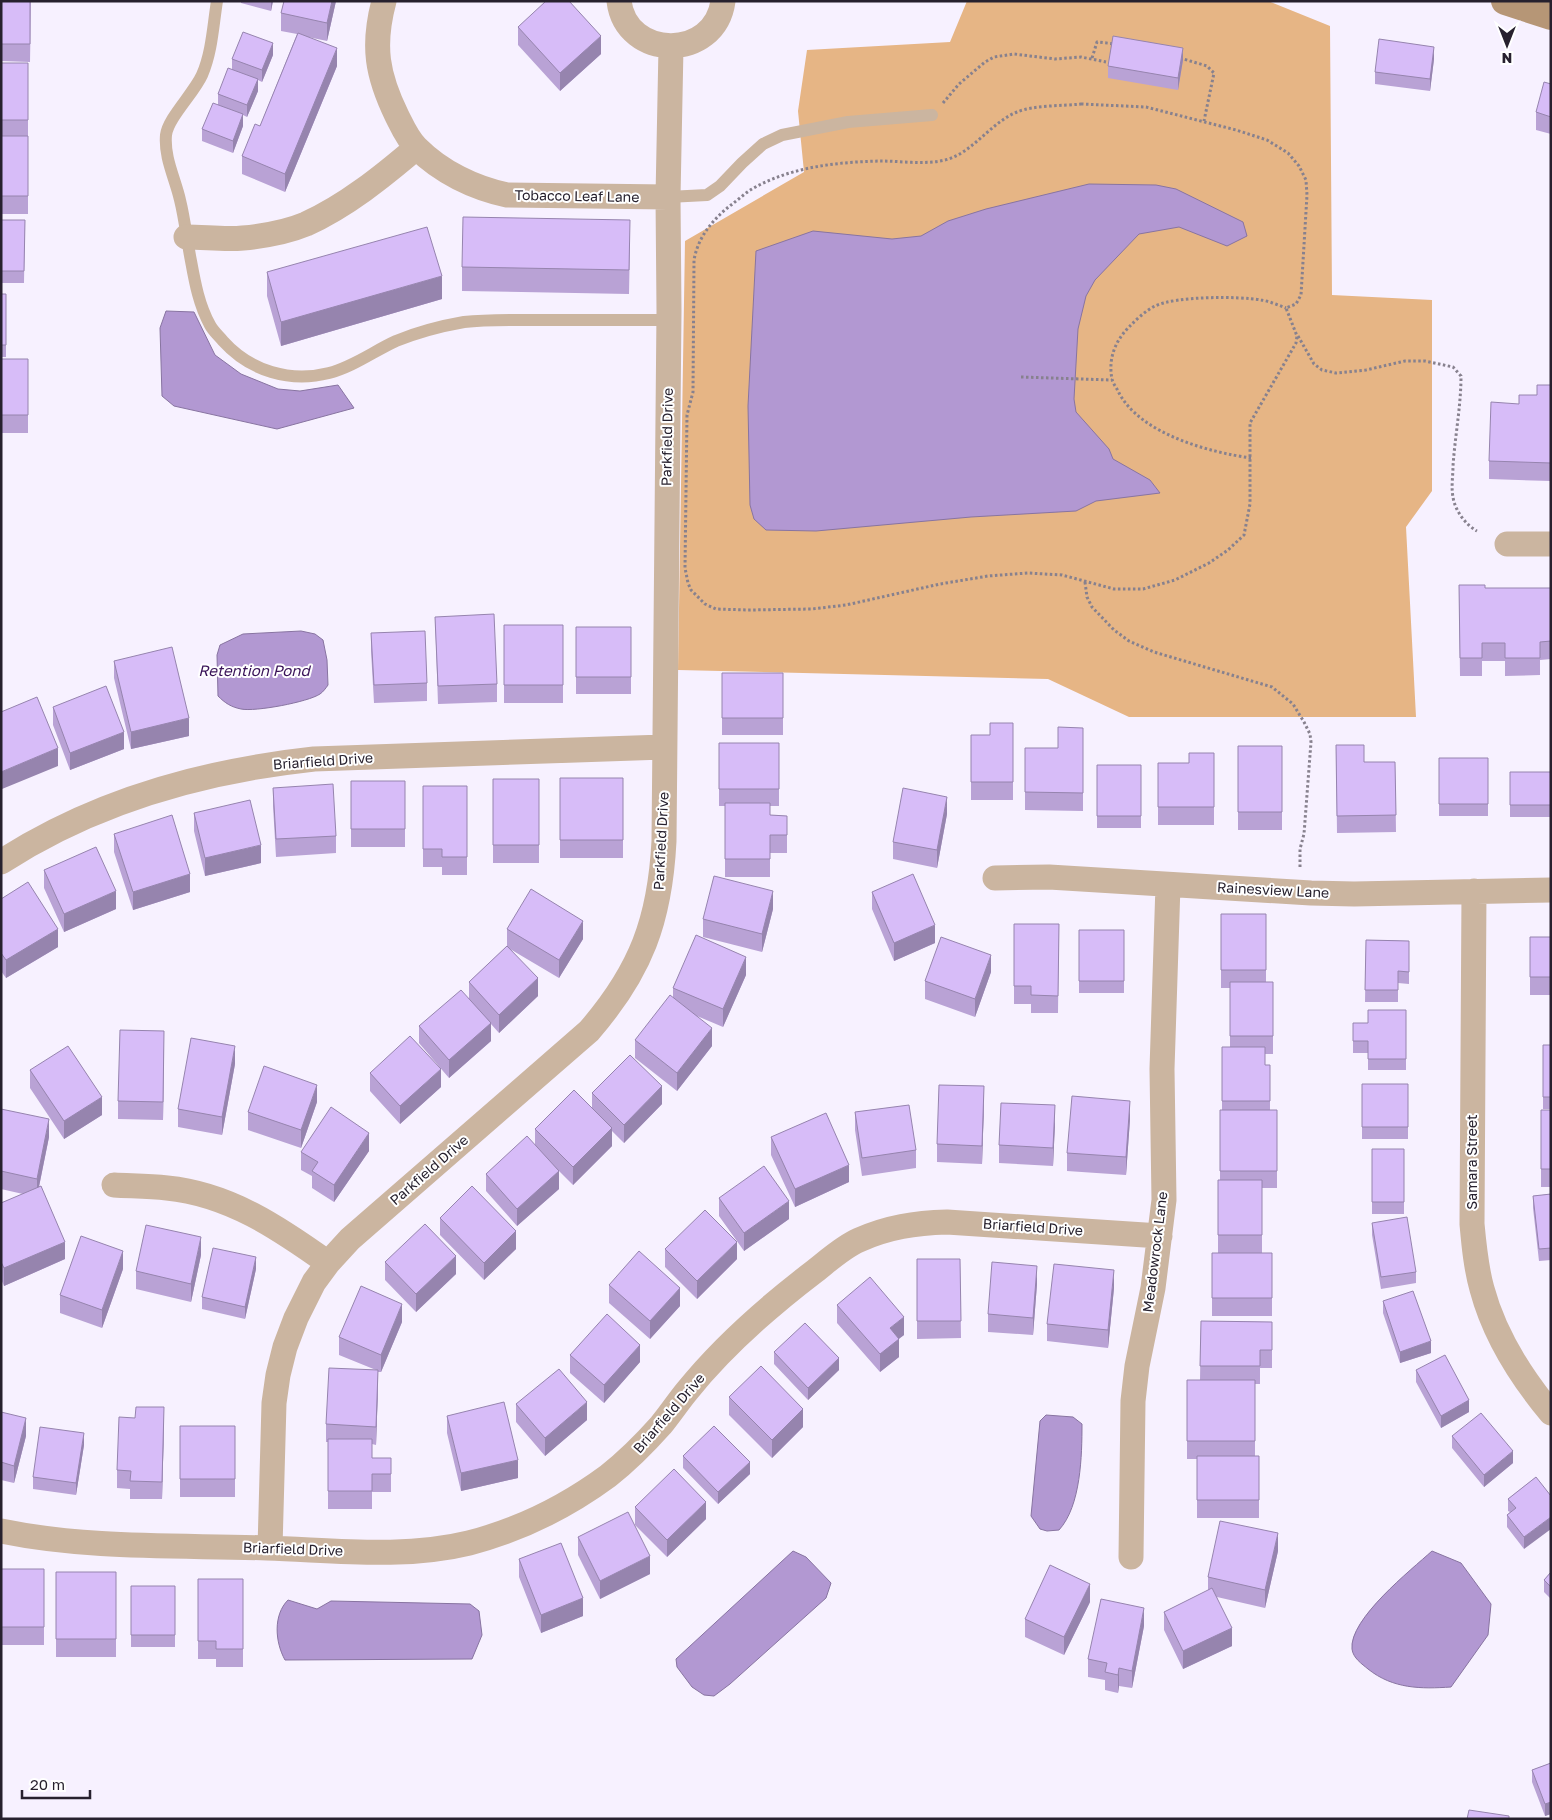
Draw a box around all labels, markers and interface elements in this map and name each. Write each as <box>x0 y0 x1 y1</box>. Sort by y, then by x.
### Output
north arrow <box>1482 20 1532 70</box>
text: N <box>1502 50 1512 67</box>
street label: Tobacco Leaf Lane <box>514 186 640 205</box>
street label: Parkfield Drive <box>657 388 676 486</box>
water label: Retention Pond <box>198 661 312 679</box>
street label: Briarfield Drive <box>272 749 374 772</box>
street label: Parkfield Drive <box>649 791 672 891</box>
street label: Rainesview Lane <box>1216 878 1330 901</box>
street label: Samara Street <box>1463 1114 1480 1210</box>
street label: Parkfield Drive <box>386 1131 471 1208</box>
street label: Meadowrock Lane <box>1139 1190 1170 1313</box>
street label: Briarfield Drive <box>982 1215 1084 1238</box>
street label: Briarfield Drive <box>629 1369 708 1456</box>
street label: Briarfield Drive <box>243 1538 343 1559</box>
scale bar <box>22 1768 90 1800</box>
text: 20 m <box>30 1775 65 1793</box>

